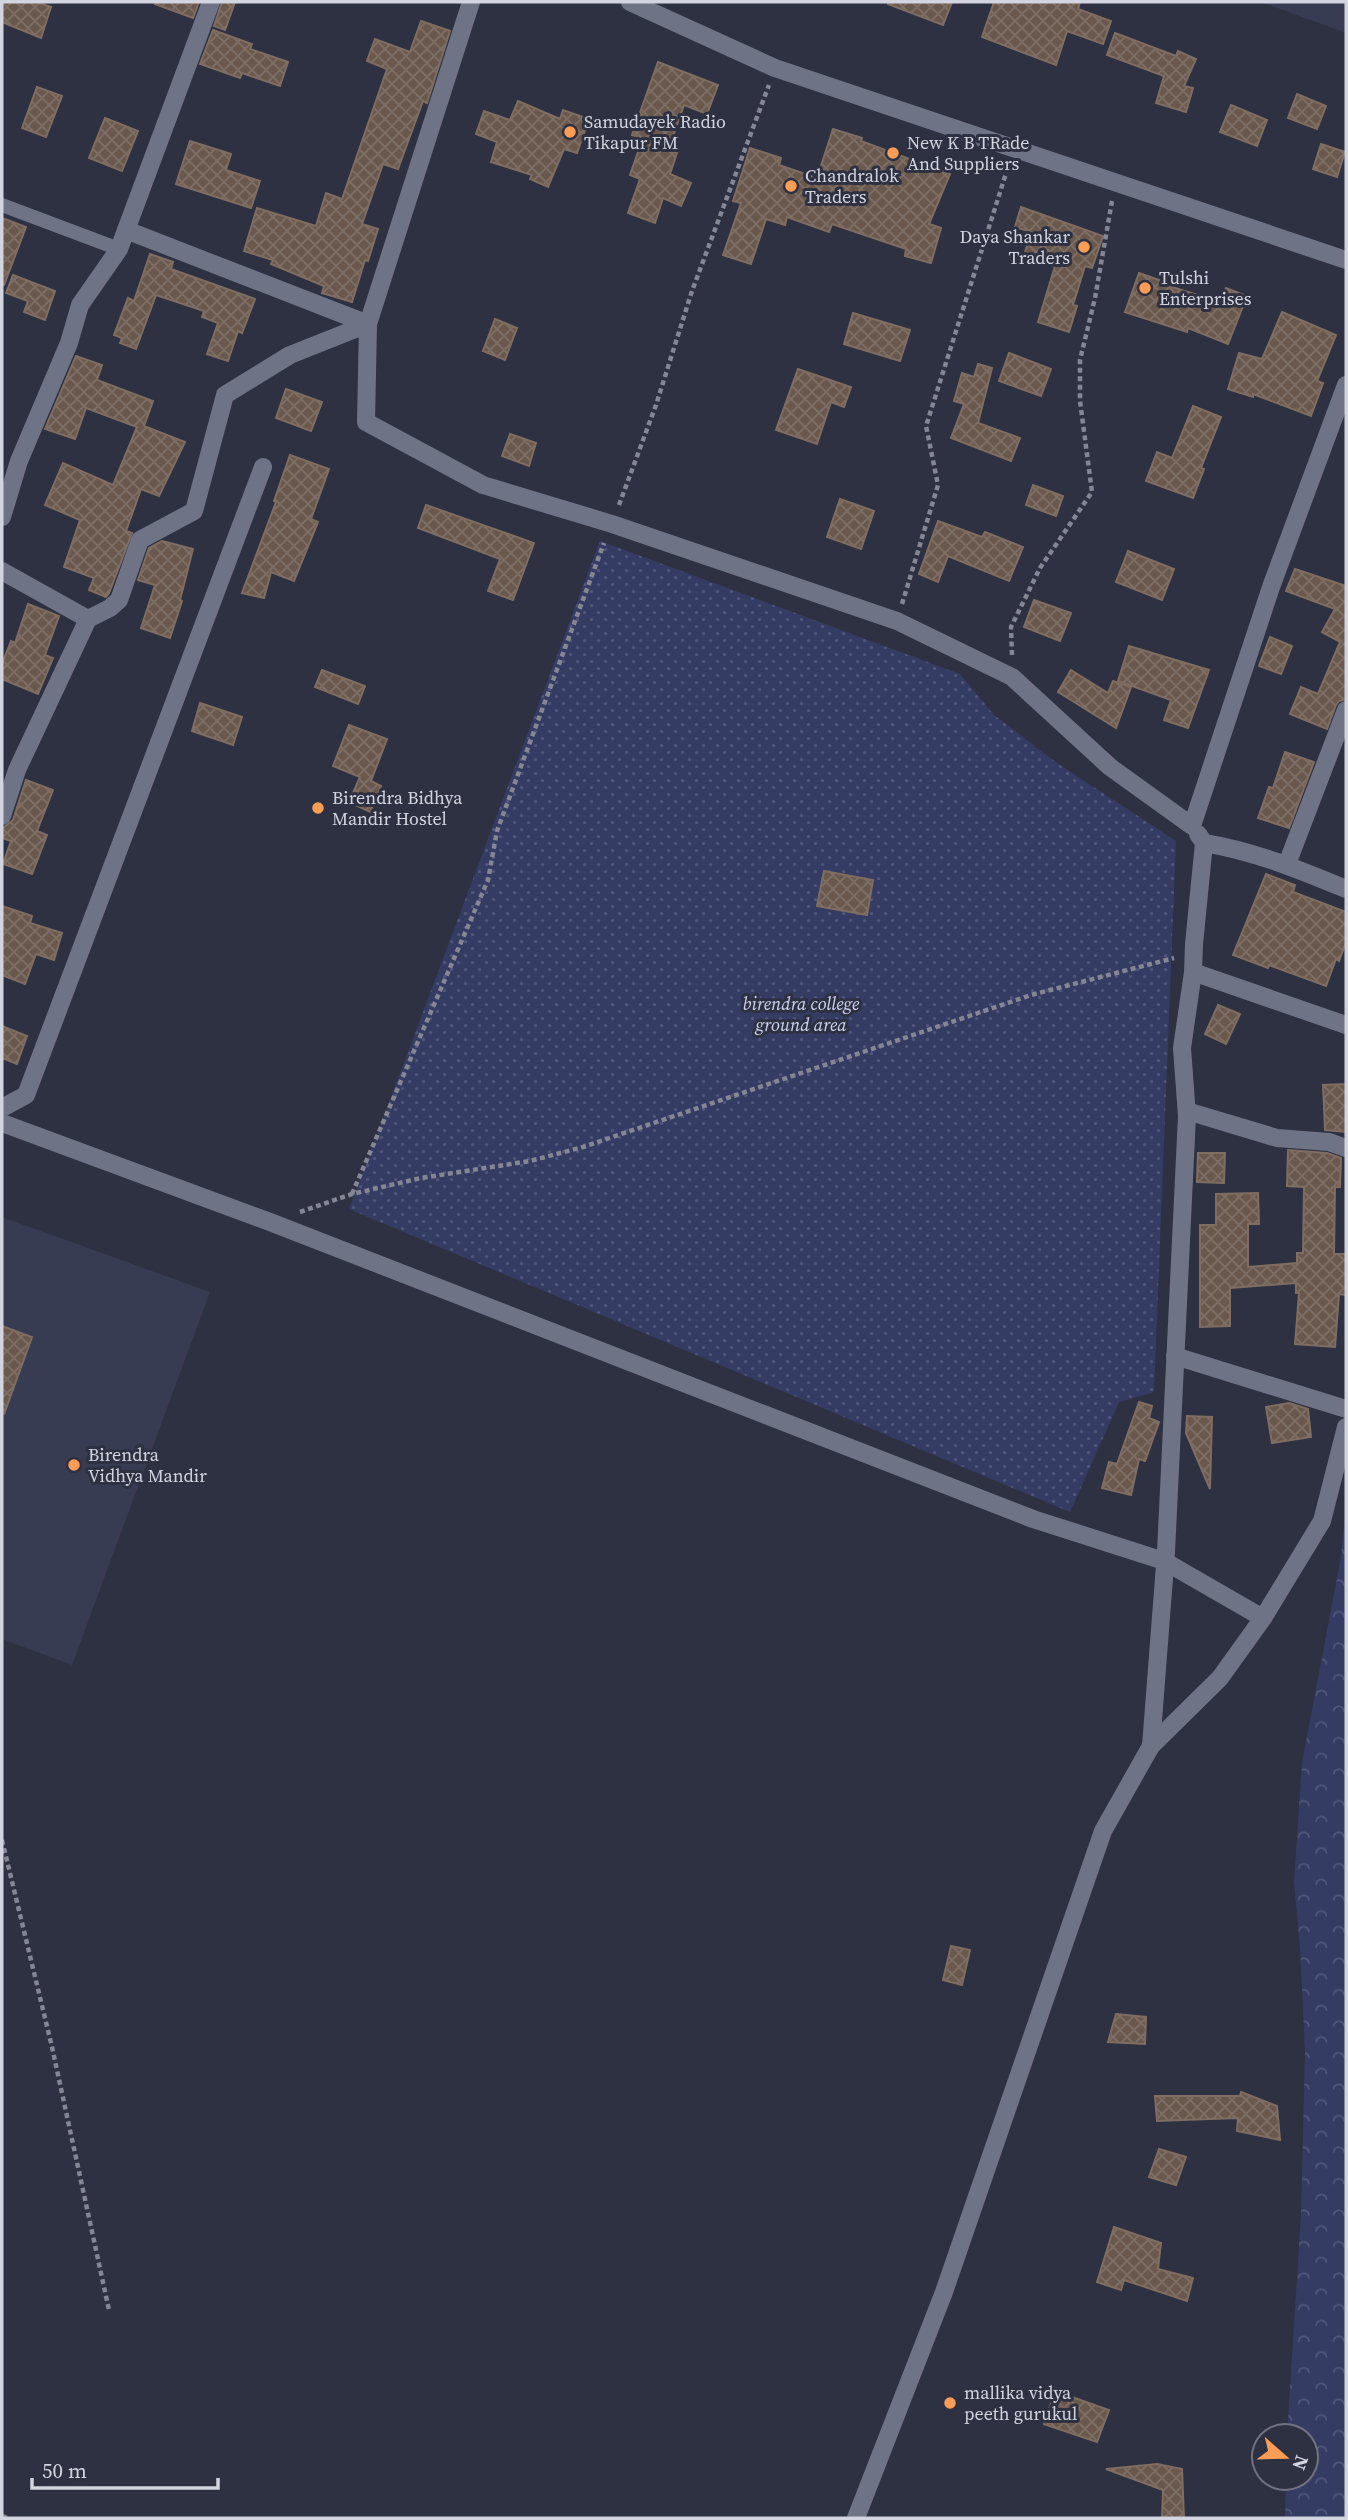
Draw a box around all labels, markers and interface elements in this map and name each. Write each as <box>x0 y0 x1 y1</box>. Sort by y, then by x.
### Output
place label: Samudayek Radio Tikapur FM <box>584 109 726 155</box>
marker: Samudayek Radio Tikapur FM <box>562 124 578 140</box>
place label: New K B TRade And Suppliers <box>907 130 1029 176</box>
marker: New K B TRade And Suppliers <box>885 145 901 161</box>
place label: Chandralok Traders <box>805 163 899 209</box>
marker: Chandralok Traders <box>783 178 799 194</box>
place label: Daya Shankar Traders <box>960 224 1070 270</box>
marker: Daya Shankar Traders <box>1076 239 1092 255</box>
place label: Tulshi Enterprises <box>1159 265 1252 311</box>
marker: Tulshi Enterprises <box>1137 280 1153 296</box>
place label: Birendra Bidhya Mandir Hostel <box>332 785 463 831</box>
marker: Birendra Bidhya Mandir Hostel <box>310 800 326 816</box>
park label: birendra college ground area <box>743 991 860 1037</box>
place label: Birendra Vidhya Mandir <box>88 1442 207 1488</box>
marker: Birendra Vidhya Mandir <box>66 1457 82 1473</box>
place label: mallika vidya peeth gurukul <box>964 2380 1077 2426</box>
marker: mallika vidya peeth gurukul <box>942 2395 958 2411</box>
north arrow <box>1250 2422 1320 2492</box>
scale bar <box>32 2446 217 2490</box>
text: N <box>1286 2452 1316 2474</box>
text: 50 m <box>42 2456 87 2485</box>

